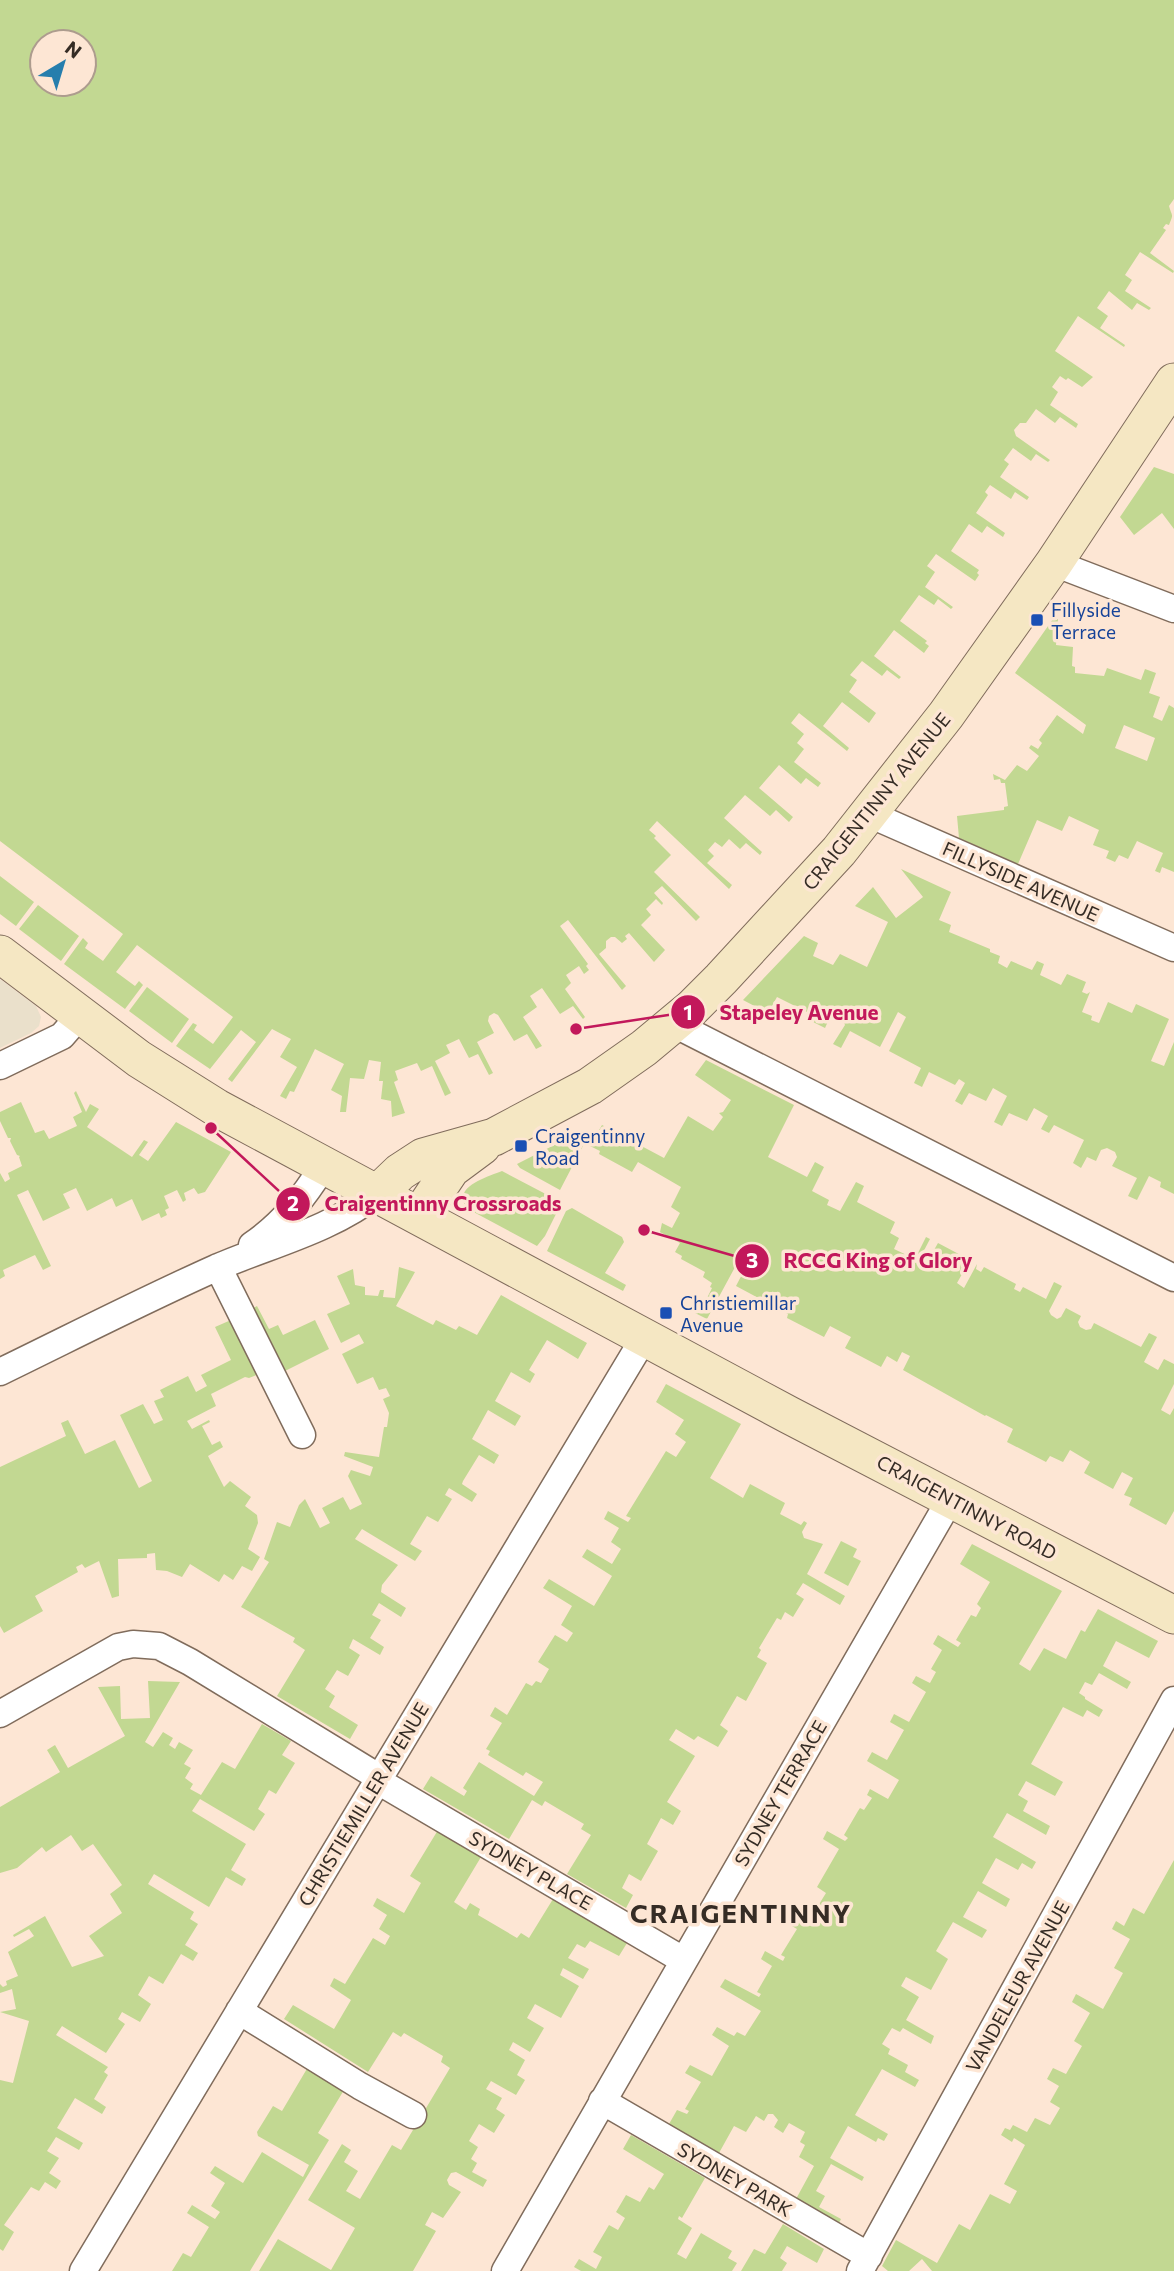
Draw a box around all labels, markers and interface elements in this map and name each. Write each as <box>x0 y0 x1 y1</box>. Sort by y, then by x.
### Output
north arrow <box>28 28 98 98</box>
text: N <box>61 36 86 63</box>
place label: Fillyside Terrace <box>1051 598 1121 643</box>
marker: Fillyside Terrace <box>1029 612 1045 628</box>
street label: CRAIGENTINNY AVENUE <box>797 708 955 894</box>
street label: FILLYSIDE AVENUE <box>939 836 1103 926</box>
callout: Stapeley Avenue <box>670 991 892 1033</box>
text: 1 <box>683 999 693 1024</box>
text: Stapeley Avenue <box>719 999 879 1024</box>
place label: Craigentinny Road <box>535 1124 645 1169</box>
marker: Craigentinny Road <box>513 1138 529 1154</box>
callout: Craigentinny Crossroads <box>276 1183 576 1225</box>
text: 2 <box>287 1190 299 1215</box>
text: Craigentinny Crossroads <box>324 1190 562 1215</box>
callout: RCCG King of Glory <box>734 1240 986 1282</box>
text: 3 <box>746 1247 758 1272</box>
text: RCCG King of Glory <box>783 1247 973 1272</box>
place label: Christiemillar Avenue <box>680 1291 797 1336</box>
marker: Christiemillar Avenue <box>658 1305 674 1321</box>
street label: CRAIGENTINNY ROAD <box>873 1450 1061 1564</box>
street label: CHRISTIEMILLER AVENUE <box>293 1698 433 1910</box>
street label: SYDNEY TERRACE <box>729 1716 831 1870</box>
street label: SYDNEY PLACE <box>465 1825 597 1915</box>
street label: VANDELEUR AVENUE <box>960 1896 1074 2076</box>
district label: CRAIGENTINNY <box>630 1897 852 1928</box>
street label: SYDNEY PARK <box>674 2137 796 2221</box>

